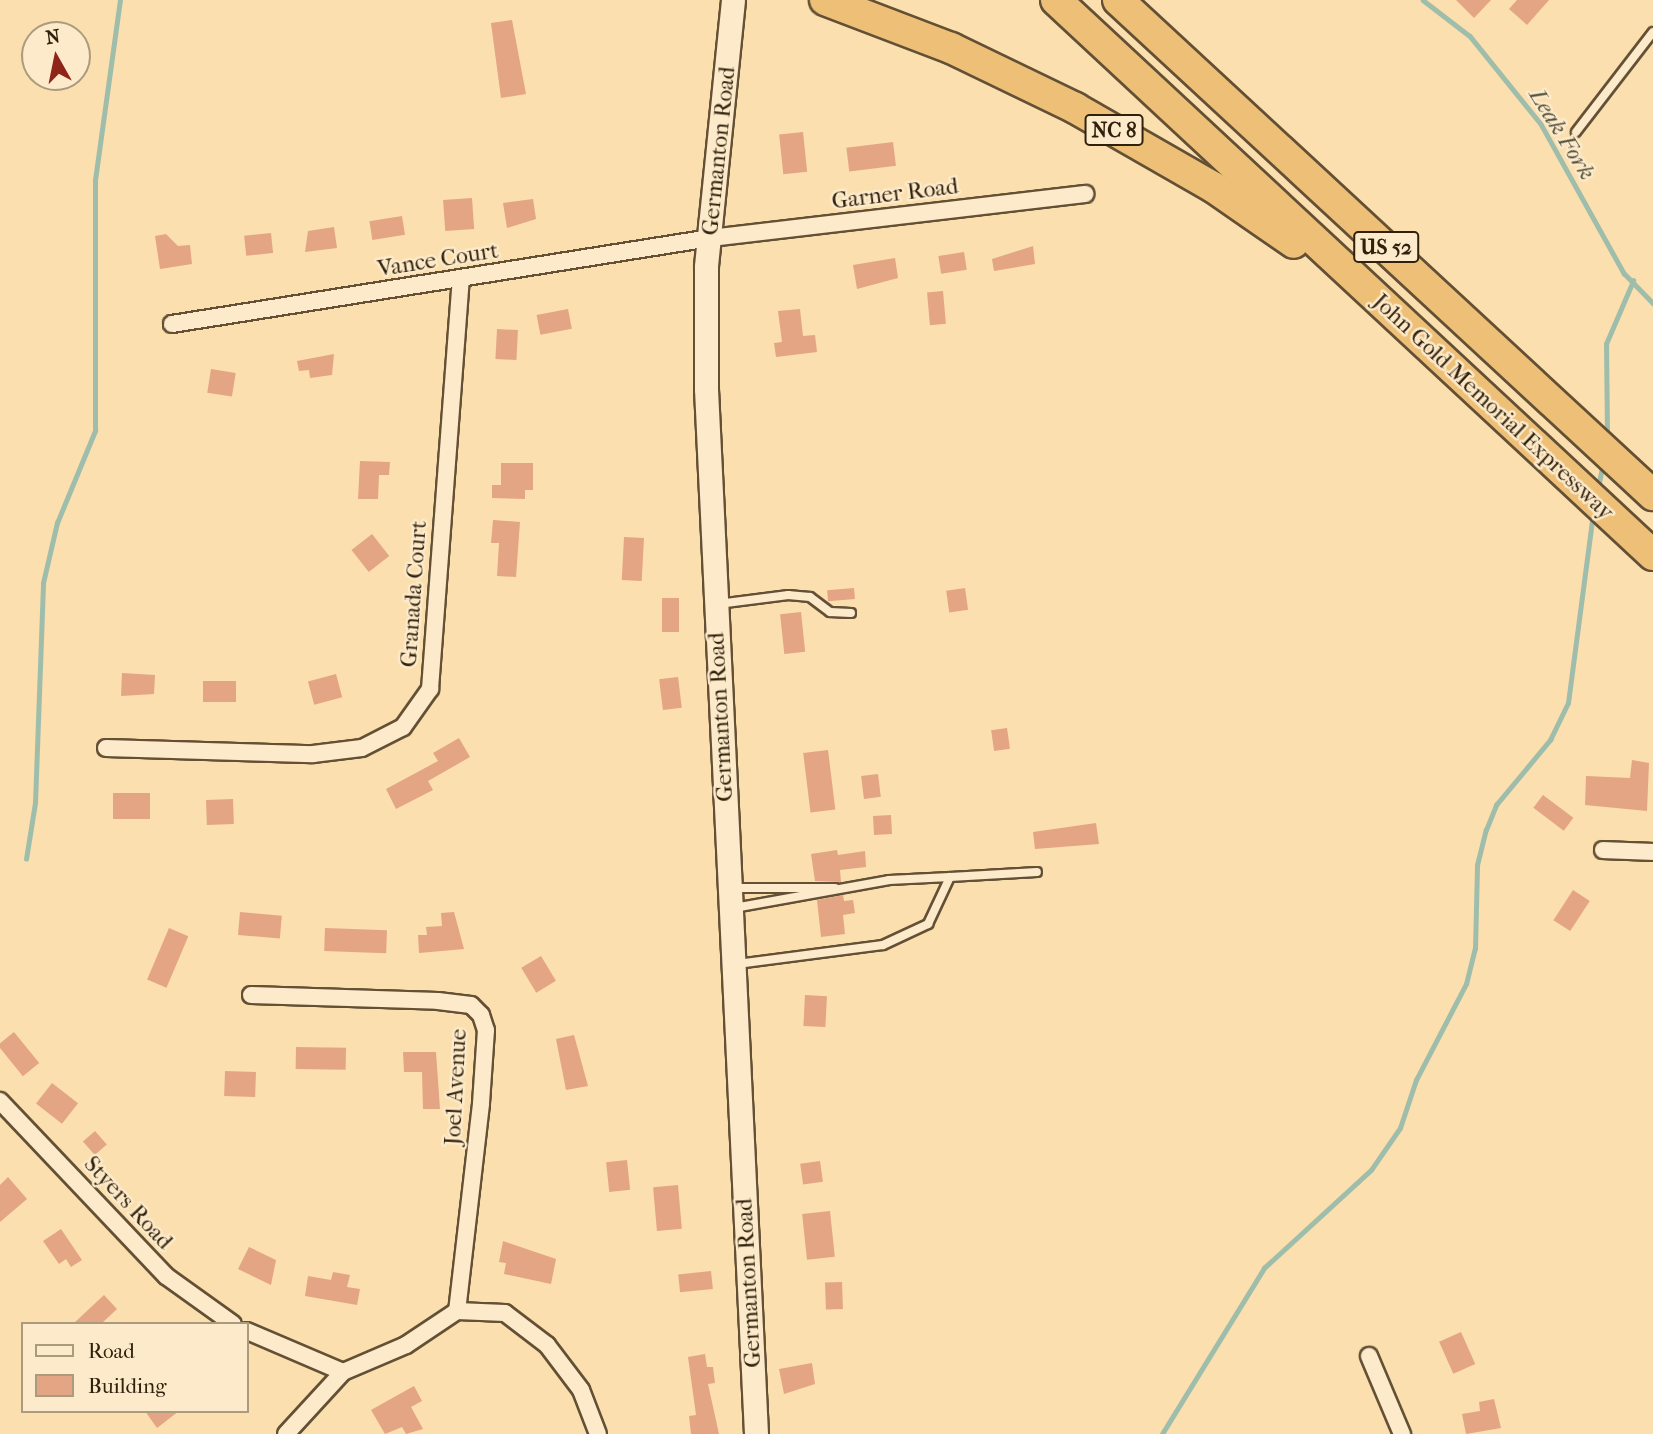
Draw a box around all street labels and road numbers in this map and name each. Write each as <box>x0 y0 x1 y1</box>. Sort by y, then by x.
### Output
street label: Germanton Road <box>696 65 742 237</box>
road number: NC 8 <box>1084 113 1144 148</box>
street label: Garner Road <box>830 173 960 215</box>
road number: US 52 <box>1353 230 1419 264</box>
street label: Vance Court <box>376 237 500 283</box>
street label: John Gold Memorial Expressway <box>1367 288 1619 526</box>
street label: Granada Court <box>395 520 433 668</box>
street label: Germanton Road <box>703 632 739 802</box>
street label: Joel Avenue <box>439 1028 473 1146</box>
street label: Styers Road <box>78 1151 178 1255</box>
street label: Germanton Road <box>731 1198 767 1368</box>

